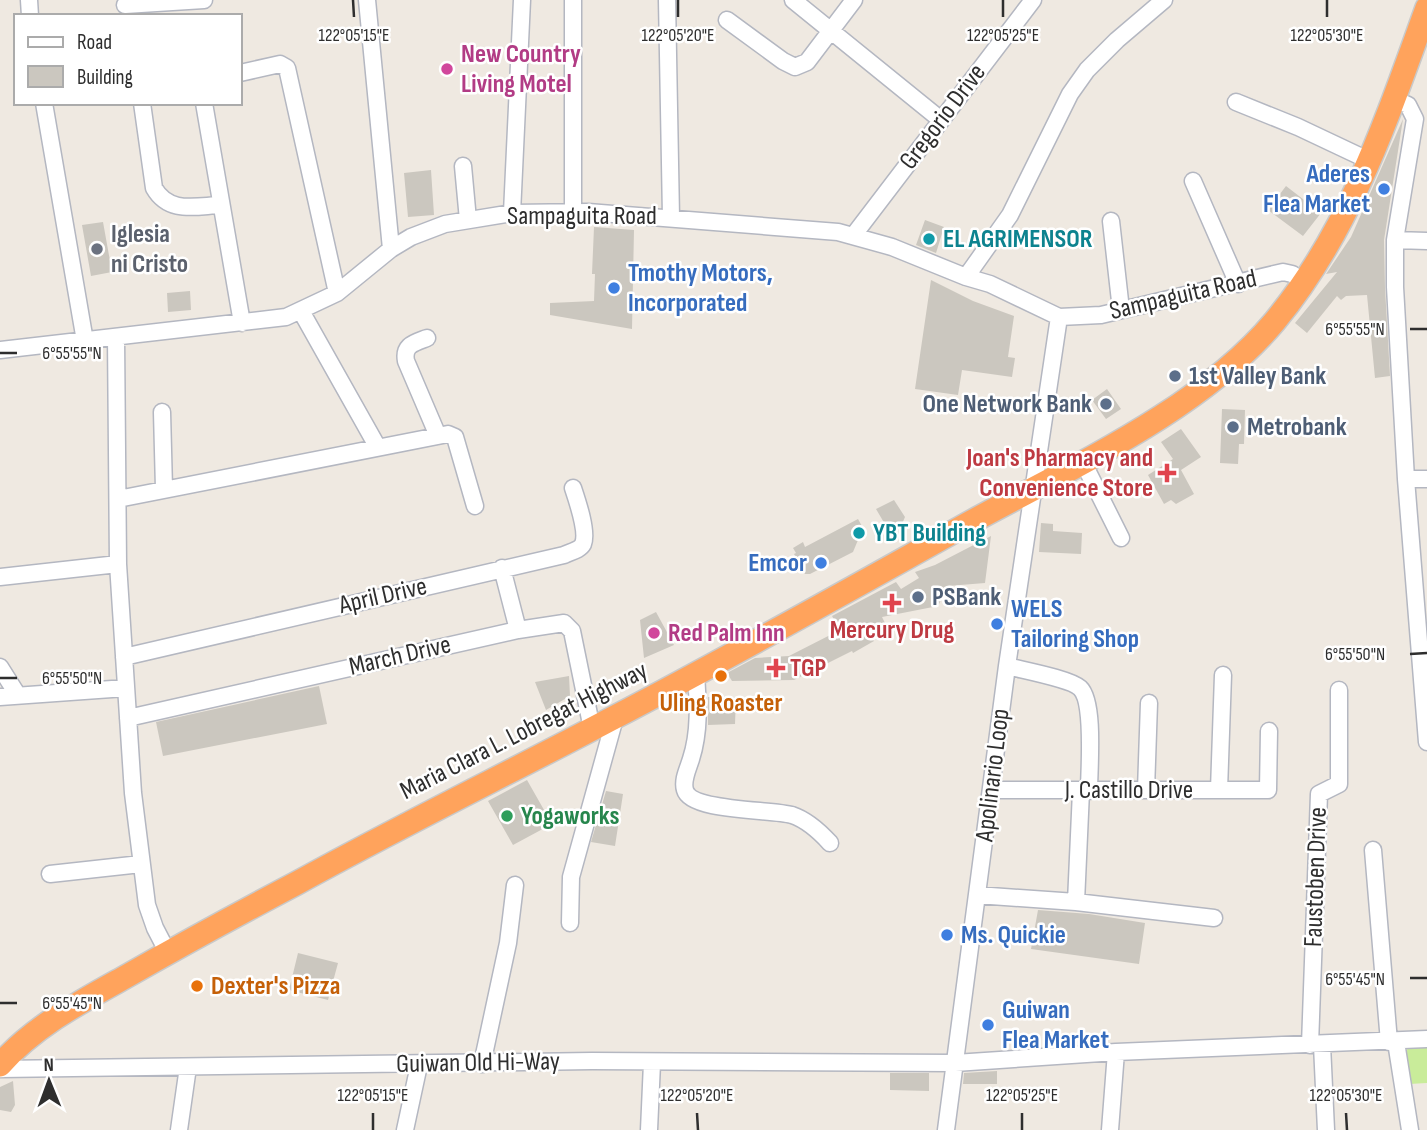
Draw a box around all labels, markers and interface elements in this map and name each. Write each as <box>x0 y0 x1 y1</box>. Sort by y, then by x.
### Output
legend <box>14 14 242 105</box>
text: 122°05'15"E <box>319 25 389 46</box>
text: 122°05'20"E <box>642 25 714 46</box>
text: 122°05'25"E <box>967 25 1039 46</box>
text: 122°05'30"E <box>1290 25 1364 46</box>
text: Road <box>77 30 112 55</box>
place label: New Country Living Motel <box>461 39 581 100</box>
street label: Gregorio Drive <box>893 58 993 176</box>
marker: New Country Living Motel <box>439 61 455 77</box>
text: Building <box>77 65 133 90</box>
place label: Aderes Flea Market <box>1263 159 1370 220</box>
marker: Aderes Flea Market <box>1376 181 1392 197</box>
street label: Sampaguita Road <box>507 201 657 232</box>
place label: Iglesia ni Cristo <box>111 219 188 280</box>
place label: EL AGRIMENSOR <box>943 224 1093 255</box>
marker: EL AGRIMENSOR <box>921 231 937 247</box>
marker: Iglesia ni Cristo <box>89 241 105 257</box>
place label: Tmothy Motors, Incorporated <box>628 258 773 319</box>
street label: Sampaguita Road <box>1106 263 1260 327</box>
marker: Tmothy Motors, Incorporated <box>606 280 622 296</box>
text: 6°55'55"N <box>1325 319 1385 340</box>
text: 6°55'55"N <box>42 343 102 364</box>
place label: 1st Valley Bank <box>1189 361 1326 392</box>
marker: 1st Valley Bank <box>1167 368 1183 384</box>
place label: One Network Bank <box>923 389 1092 420</box>
marker: One Network Bank <box>1098 396 1114 412</box>
place label: Metrobank <box>1247 412 1347 443</box>
marker: Metrobank <box>1225 419 1241 435</box>
place label: Joan's Pharmacy and Convenience Store <box>965 443 1153 504</box>
marker: Joan's Pharmacy and Convenience Store <box>1159 465 1175 481</box>
place label: YBT Building <box>873 518 986 549</box>
marker: YBT Building <box>851 525 867 541</box>
place label: Emcor <box>748 548 807 579</box>
marker: Emcor <box>813 555 829 571</box>
street label: April Drive <box>335 571 430 621</box>
place label: PSBank <box>932 582 1001 613</box>
marker: PSBank <box>910 589 926 605</box>
place label: WELS Tailoring Shop <box>1011 594 1139 655</box>
marker: Mercury Drug <box>884 595 900 611</box>
place label: Mercury Drug <box>830 615 954 646</box>
marker: WELS Tailoring Shop <box>989 616 1005 632</box>
place label: Red Palm Inn <box>668 618 785 649</box>
marker: Red Palm Inn <box>646 625 662 641</box>
street label: March Drive <box>346 629 454 683</box>
text: 6°55'50"N <box>1325 644 1385 665</box>
place label: TGP <box>790 653 827 684</box>
street label: Maria Clara L. Lobregat Highway <box>395 655 653 807</box>
marker: TGP <box>768 660 784 676</box>
text: 6°55'50"N <box>42 668 102 689</box>
marker: Uling Roaster <box>713 668 729 684</box>
place label: Uling Roaster <box>660 688 783 719</box>
street label: Apolinario Loop <box>969 707 1017 844</box>
street label: J. Castillo Drive <box>1064 775 1193 806</box>
place label: Yogaworks <box>521 801 619 832</box>
street label: Faustoben Drive <box>1298 806 1334 948</box>
marker: Yogaworks <box>499 808 515 824</box>
place label: Ms. Quickie <box>961 920 1066 951</box>
marker: Ms. Quickie <box>939 927 955 943</box>
text: 6°55'45"N <box>1325 969 1385 990</box>
place label: Dexter's Pizza <box>211 971 340 1002</box>
marker: Dexter's Pizza <box>189 978 205 994</box>
text: 6°55'45"N <box>42 993 102 1014</box>
place label: Guiwan Flea Market <box>1002 995 1109 1056</box>
marker: Guiwan Flea Market <box>980 1017 996 1033</box>
north arrow <box>14 1046 84 1116</box>
street label: Guiwan Old Hi-Way <box>396 1046 560 1080</box>
text: N <box>43 1054 54 1077</box>
text: 122°05'15"E <box>338 1085 408 1106</box>
text: 122°05'20"E <box>661 1085 733 1106</box>
text: 122°05'25"E <box>986 1085 1058 1106</box>
text: 122°05'30"E <box>1309 1085 1383 1106</box>

